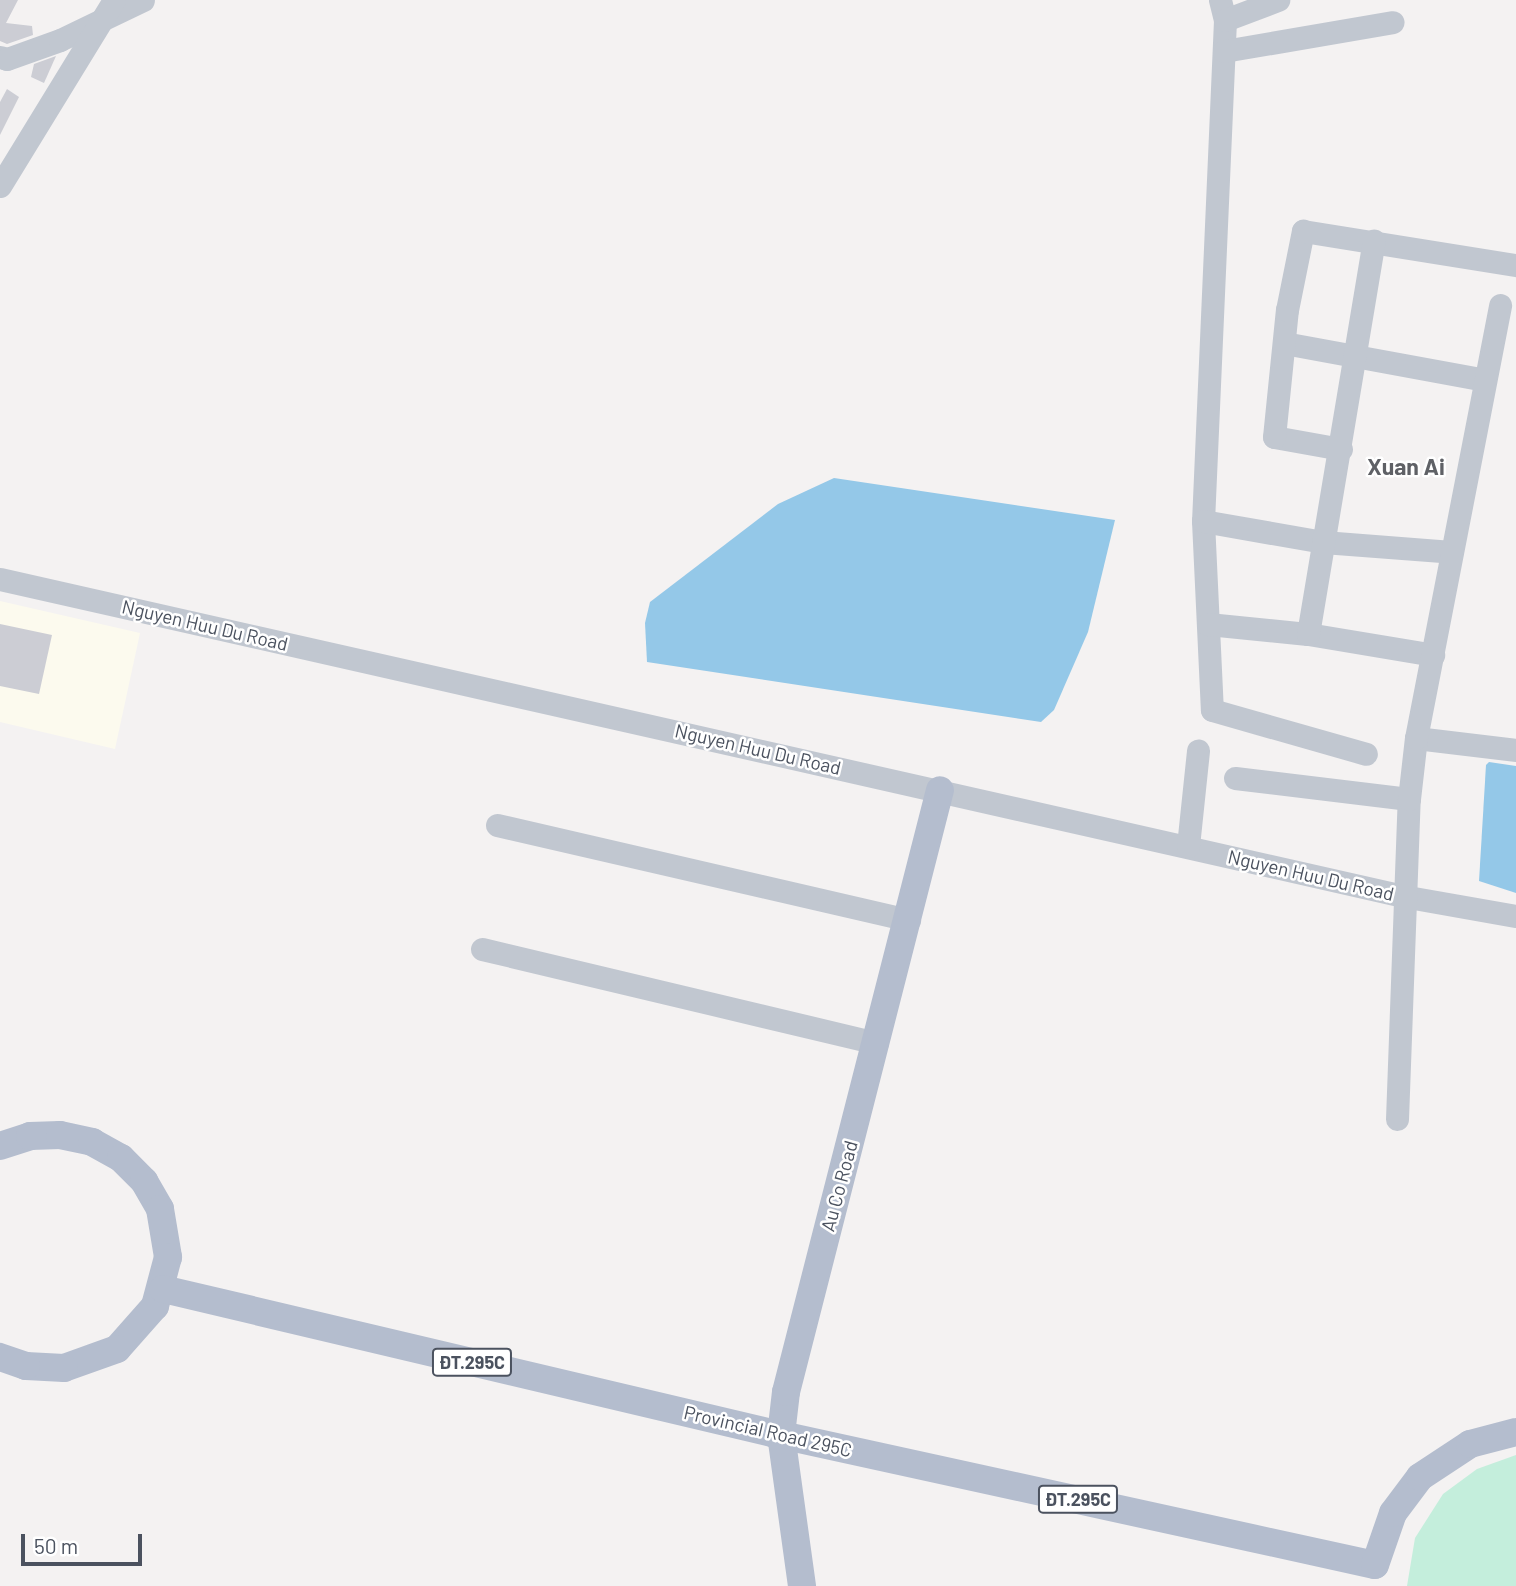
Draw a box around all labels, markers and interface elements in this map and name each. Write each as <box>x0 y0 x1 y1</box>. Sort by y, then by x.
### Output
district label: Xuan Ai <box>1367 452 1445 480</box>
street label: Nguyen Huu Du Road <box>120 595 290 655</box>
street label: Nguyen Huu Du Road <box>673 719 843 779</box>
street label: Nguyen Huu Du Road <box>1226 845 1396 905</box>
street label: Au Co Road <box>816 1138 862 1234</box>
road number: ĐT.295C <box>432 1348 512 1377</box>
street label: Provincial Road 295C <box>682 1401 854 1461</box>
road number: ĐT.295C <box>1038 1484 1118 1514</box>
scale bar <box>24 1520 145 1564</box>
text: 50 m <box>34 1533 78 1558</box>

